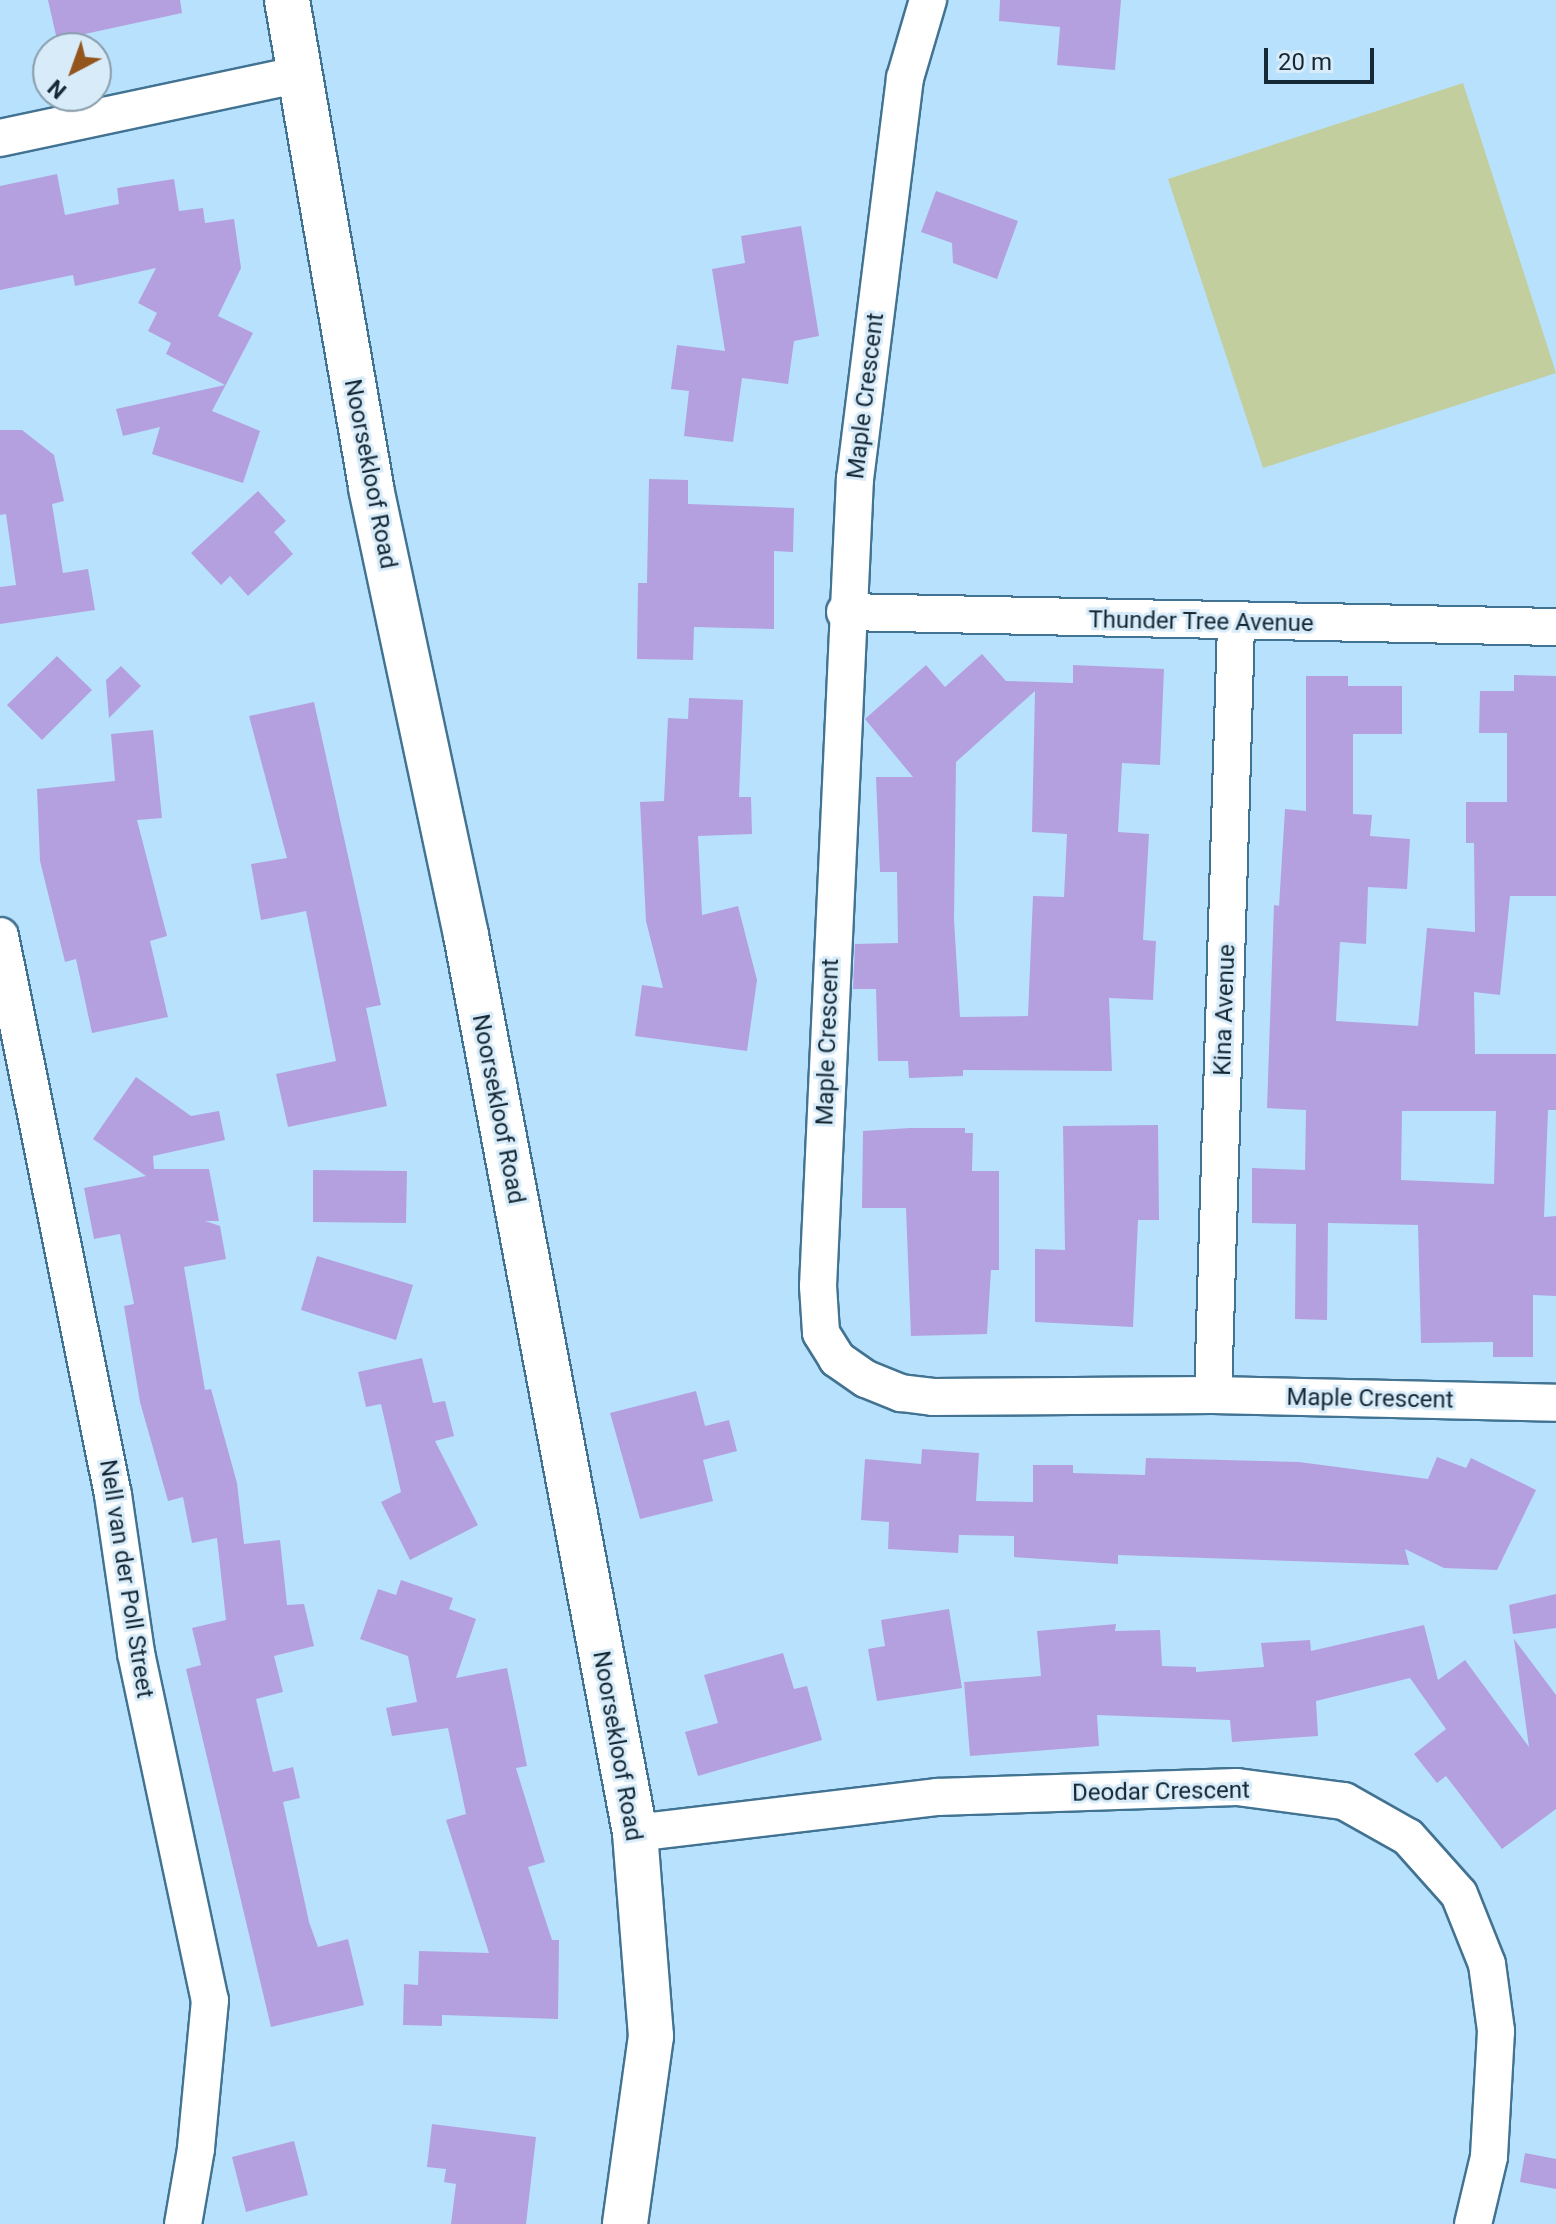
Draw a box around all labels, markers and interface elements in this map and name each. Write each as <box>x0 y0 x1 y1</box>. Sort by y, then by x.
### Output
north arrow <box>32 32 112 112</box>
scale bar <box>1268 32 1378 82</box>
text: 20 m <box>1278 48 1332 76</box>
text: N <box>43 74 71 104</box>
street label: Maple Crescent <box>842 311 890 481</box>
street label: Noorsekloof Road <box>338 377 402 571</box>
street label: Thunder Tree Avenue <box>1088 606 1314 638</box>
street label: Kina Avenue <box>1208 944 1242 1076</box>
street label: Maple Crescent <box>811 958 845 1126</box>
street label: Noorsekloof Road <box>466 1012 530 1206</box>
street label: Maple Crescent <box>1286 1383 1454 1415</box>
street label: Nell van der Poll Street <box>93 1458 159 1700</box>
street label: Noorsekloof Road <box>586 1649 648 1843</box>
street label: Deodar Crescent <box>1072 1776 1250 1808</box>

